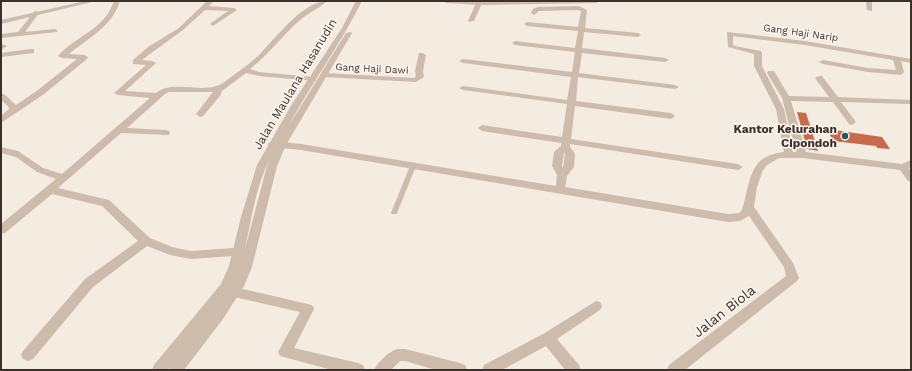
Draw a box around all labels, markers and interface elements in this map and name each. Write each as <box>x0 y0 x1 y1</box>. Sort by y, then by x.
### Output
street label: Jalan Maulana Hasanudin <box>250 16 340 152</box>
street label: Gang Haji Narip <box>763 22 839 43</box>
street label: Gang Haji Dawi <box>335 61 409 76</box>
place label: Kantor Kelurahan Cipondoh <box>734 122 837 150</box>
marker: Kantor Kelurahan Cipondoh <box>840 131 850 141</box>
street label: Jalan Biola <box>690 282 758 340</box>

